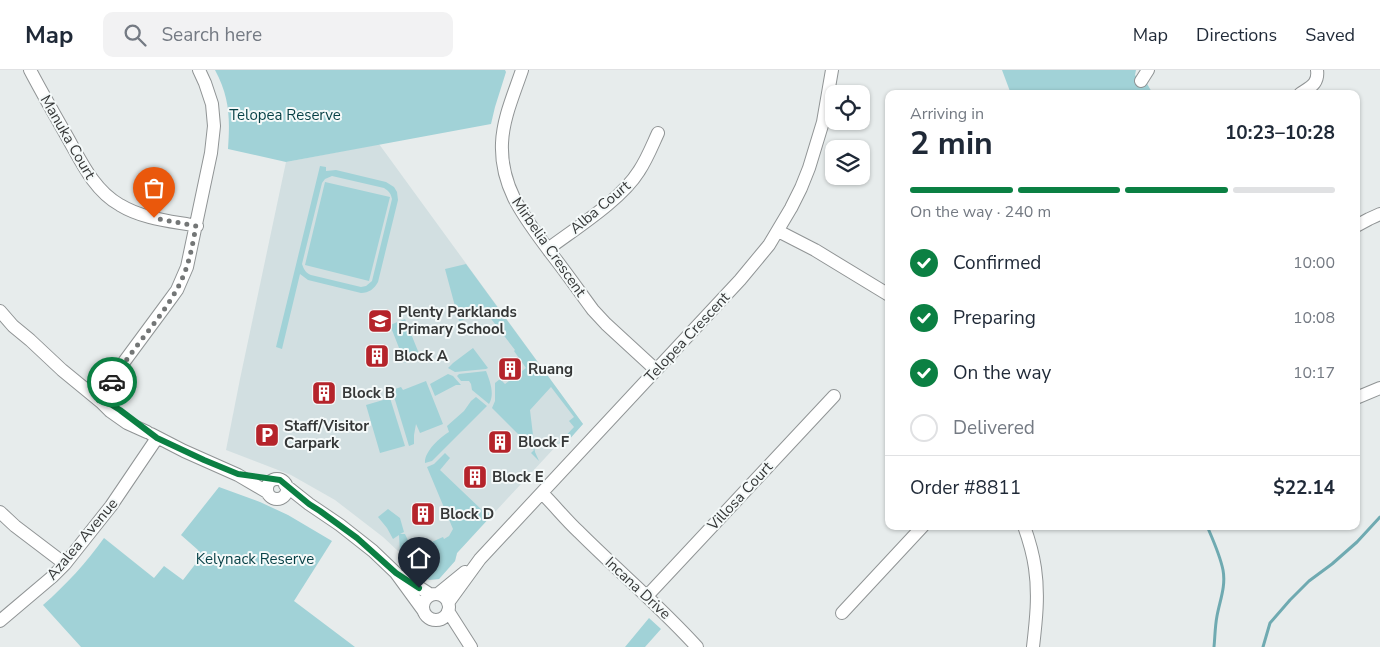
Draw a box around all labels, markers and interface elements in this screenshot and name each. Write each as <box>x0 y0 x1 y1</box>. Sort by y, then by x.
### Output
search box <box>103 12 453 57</box>
text: Map <box>25 19 73 51</box>
icon: search <box>121 21 149 49</box>
text: Search here <box>161 22 262 48</box>
text: Map <box>1133 23 1168 47</box>
text: Directions <box>1196 23 1277 47</box>
text: Saved <box>1305 23 1355 47</box>
map controls <box>825 85 870 185</box>
button: locate <box>825 85 870 130</box>
street label: Manuka Court <box>36 91 101 183</box>
text: Arriving in <box>910 103 984 125</box>
park label: Telopea Reserve <box>229 105 341 125</box>
text: 10:23–10:28 <box>1225 120 1335 146</box>
text: 2 min <box>910 122 993 165</box>
button: layers <box>825 140 870 185</box>
pin <box>133 167 175 218</box>
icon: bag <box>140 174 168 202</box>
street label: Alba Court <box>566 175 635 238</box>
street label: Mirbelia Crescent <box>507 193 591 301</box>
text: On the way · 240 m <box>910 201 1051 223</box>
icon: check <box>910 249 938 277</box>
text: Confirmed <box>953 250 1041 276</box>
text: 10:00 <box>1293 252 1335 274</box>
street label: Telopea Crescent <box>640 287 734 386</box>
place label: Plenty Parklands Primary School <box>398 302 517 339</box>
icon: check <box>910 304 938 332</box>
text: Preparing <box>953 305 1036 331</box>
text: 10:08 <box>1293 307 1335 329</box>
school or university icon: Plenty Parklands Primary School <box>367 308 393 334</box>
building icon: Block A <box>364 343 390 369</box>
place label: Block A <box>394 346 449 366</box>
building icon: Ruang <box>497 356 523 382</box>
courier <box>87 357 137 407</box>
place label: Ruang <box>528 359 573 379</box>
icon: check <box>910 359 938 387</box>
text: On the way <box>953 360 1051 386</box>
text: 10:17 <box>1293 362 1335 384</box>
icon: car <box>98 368 126 396</box>
building icon: Block B <box>311 380 337 406</box>
place label: Block B <box>342 383 395 403</box>
text: Delivered <box>953 415 1035 441</box>
place label: Staff/Visitor Carpark <box>284 416 369 453</box>
parking icon: Staff/Visitor Carpark <box>254 422 280 448</box>
building icon: Block F <box>487 429 513 455</box>
place label: Block F <box>518 432 570 452</box>
street label: Villosa Court <box>702 457 778 535</box>
building icon: Block E <box>462 464 488 490</box>
place label: Block E <box>492 467 544 487</box>
text: Order #8811 <box>910 475 1021 501</box>
text: $22.14 <box>1273 475 1335 501</box>
street label: Azalea Avenue <box>42 494 122 584</box>
building icon: Block D <box>410 501 436 527</box>
place label: Block D <box>440 504 494 524</box>
pin <box>398 537 440 588</box>
icon: home <box>405 544 433 572</box>
park label: Kelynack Reserve <box>196 549 314 569</box>
street label: Incana Drive <box>601 552 675 624</box>

